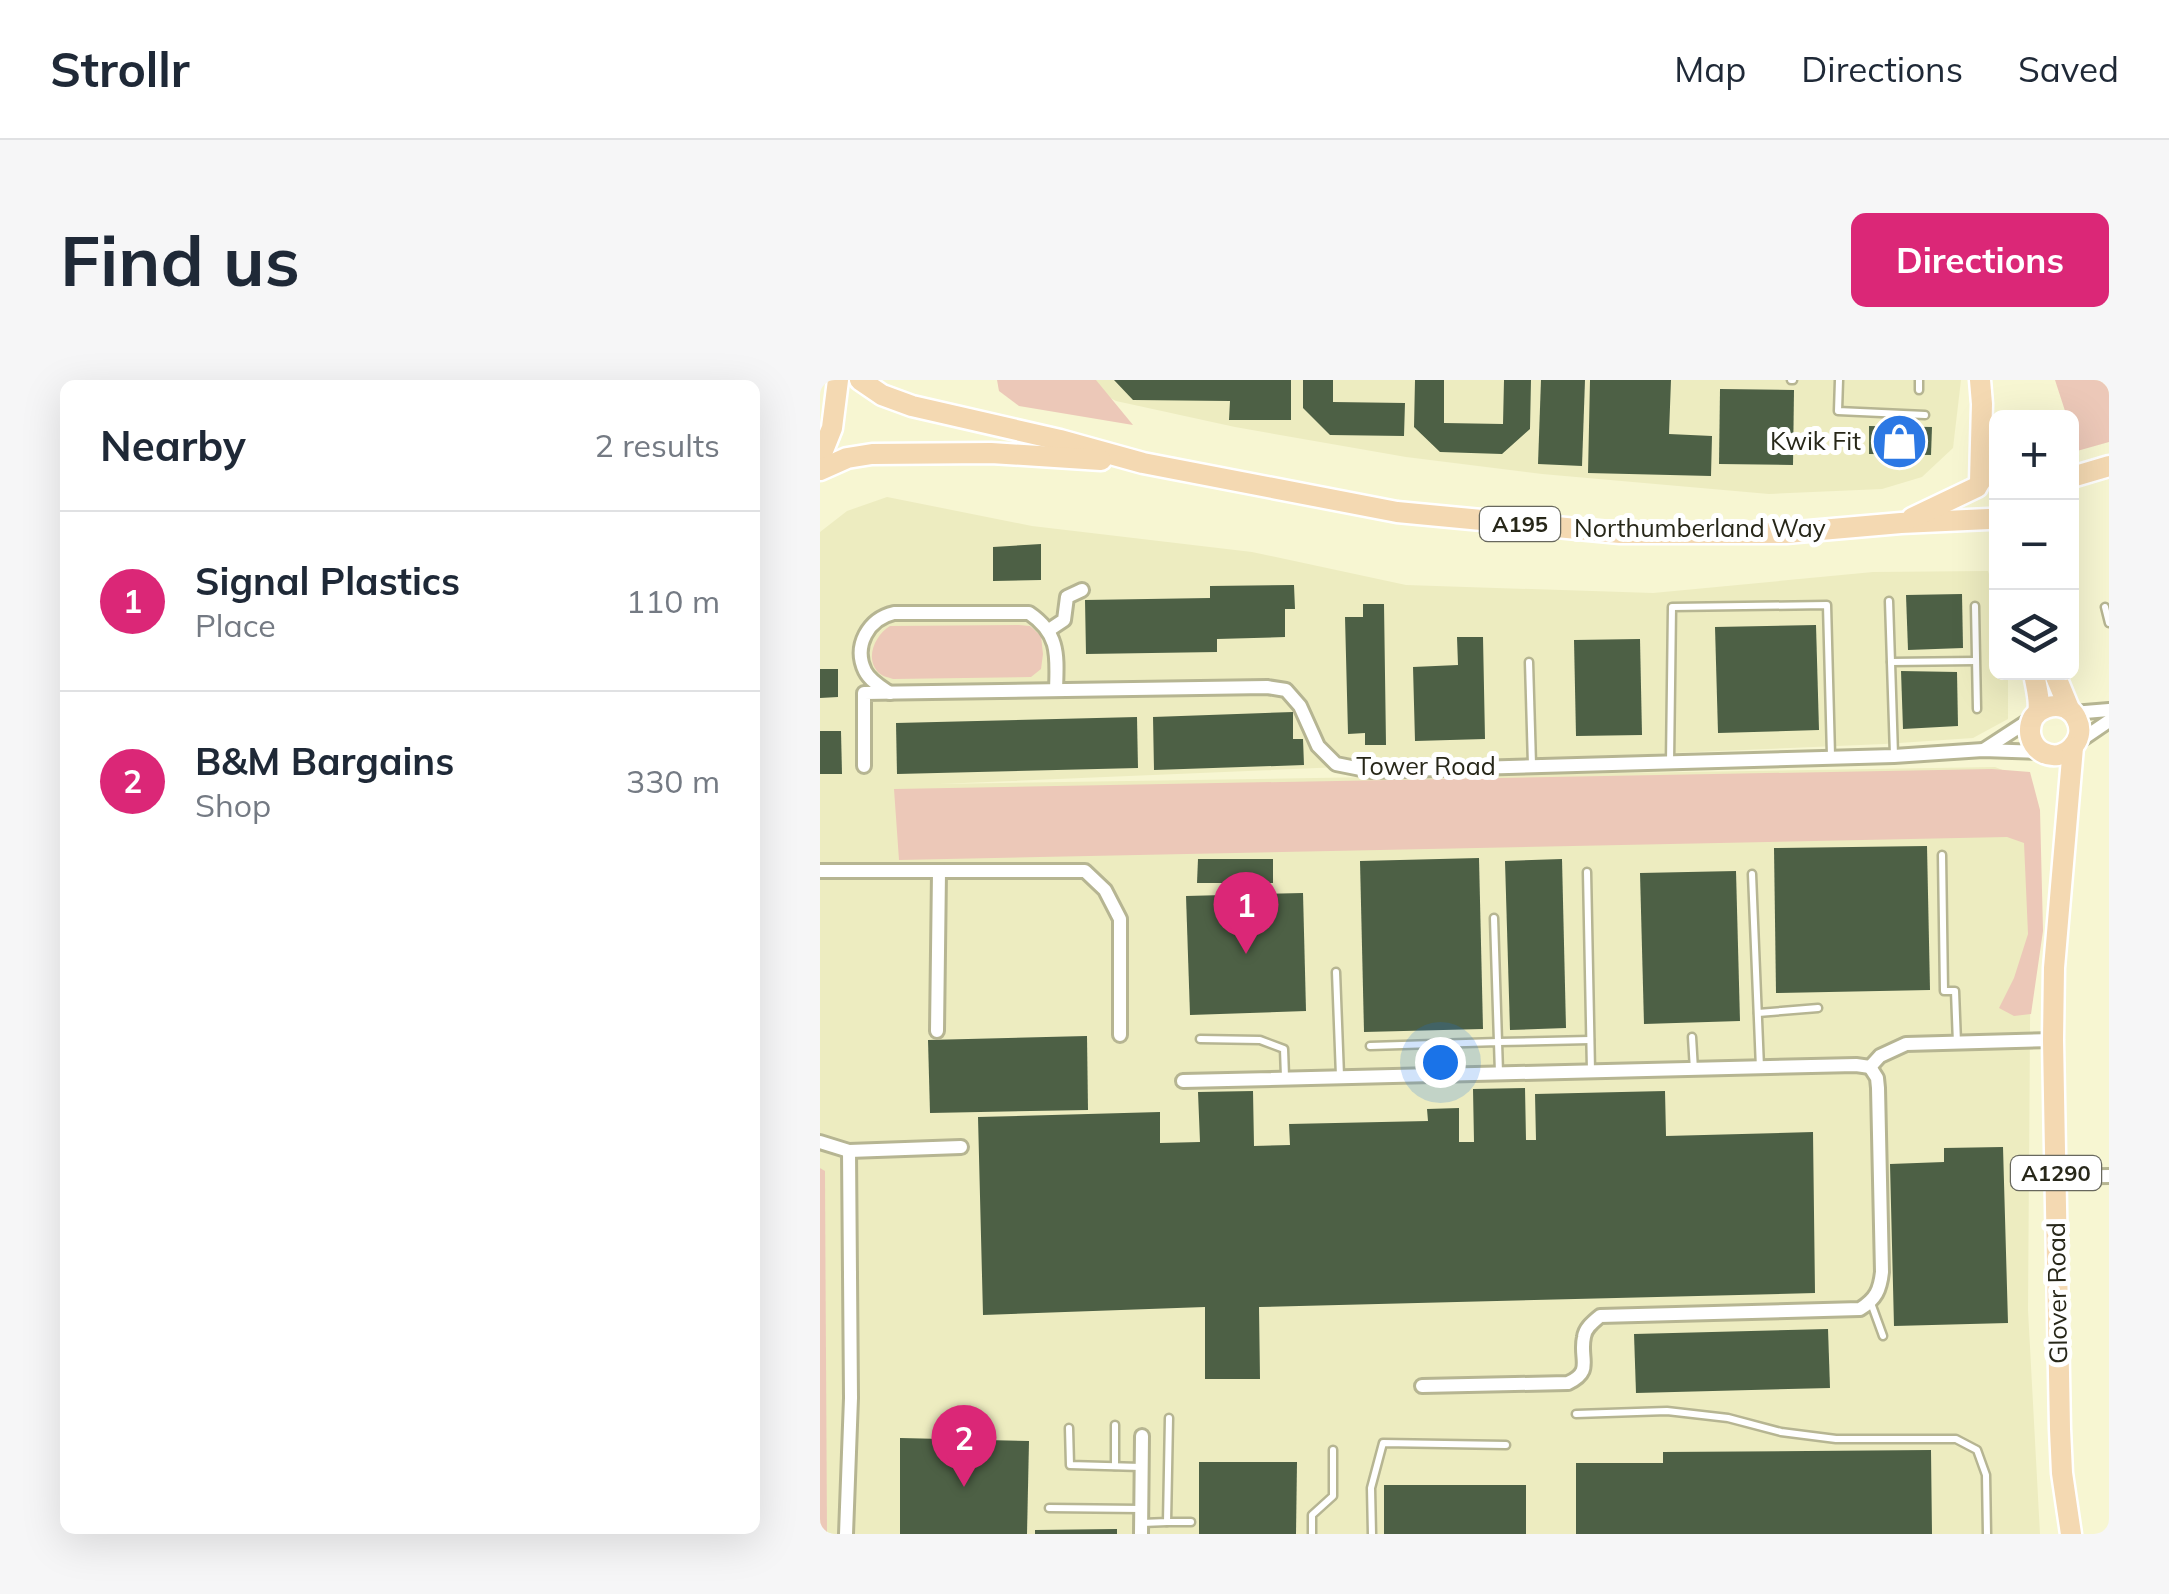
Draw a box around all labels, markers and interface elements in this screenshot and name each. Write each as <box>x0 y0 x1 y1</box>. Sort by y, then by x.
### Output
text: Strollr <box>50 39 190 99</box>
text: Map <box>1674 47 1746 91</box>
text: Directions <box>1801 47 1963 91</box>
text: Saved <box>2018 47 2119 91</box>
button: Directions <box>1851 213 2109 307</box>
text: Find us <box>60 216 300 304</box>
map controls <box>1989 410 2079 680</box>
button: + <box>1989 410 2079 500</box>
shop icon: Kwik Fit <box>1870 411 1930 471</box>
text: Nearby <box>100 419 246 472</box>
text: 2 results <box>595 425 720 465</box>
place label: Kwik Fit <box>1770 425 1861 456</box>
button: − <box>1989 500 2079 590</box>
road number: A195 <box>1480 507 1560 541</box>
street label: Northumberland Way <box>1574 512 1826 543</box>
text: Signal Plastics <box>195 557 460 605</box>
text: 1 <box>123 581 142 621</box>
text: 110 m <box>626 581 720 621</box>
button: layers <box>1989 590 2079 680</box>
text: Place <box>195 605 276 645</box>
text: B&M Bargains <box>195 737 454 785</box>
street label: Tower Road <box>1356 750 1496 781</box>
text: 2 <box>123 761 142 801</box>
text: 330 m <box>626 761 720 801</box>
text: Shop <box>195 785 271 825</box>
pin: 1 <box>1214 872 1278 954</box>
your location <box>1415 1037 1466 1088</box>
road number: A1290 <box>2011 1156 2101 1190</box>
street label: Glover Road <box>2040 1222 2073 1364</box>
pin: 2 <box>932 1404 996 1487</box>

